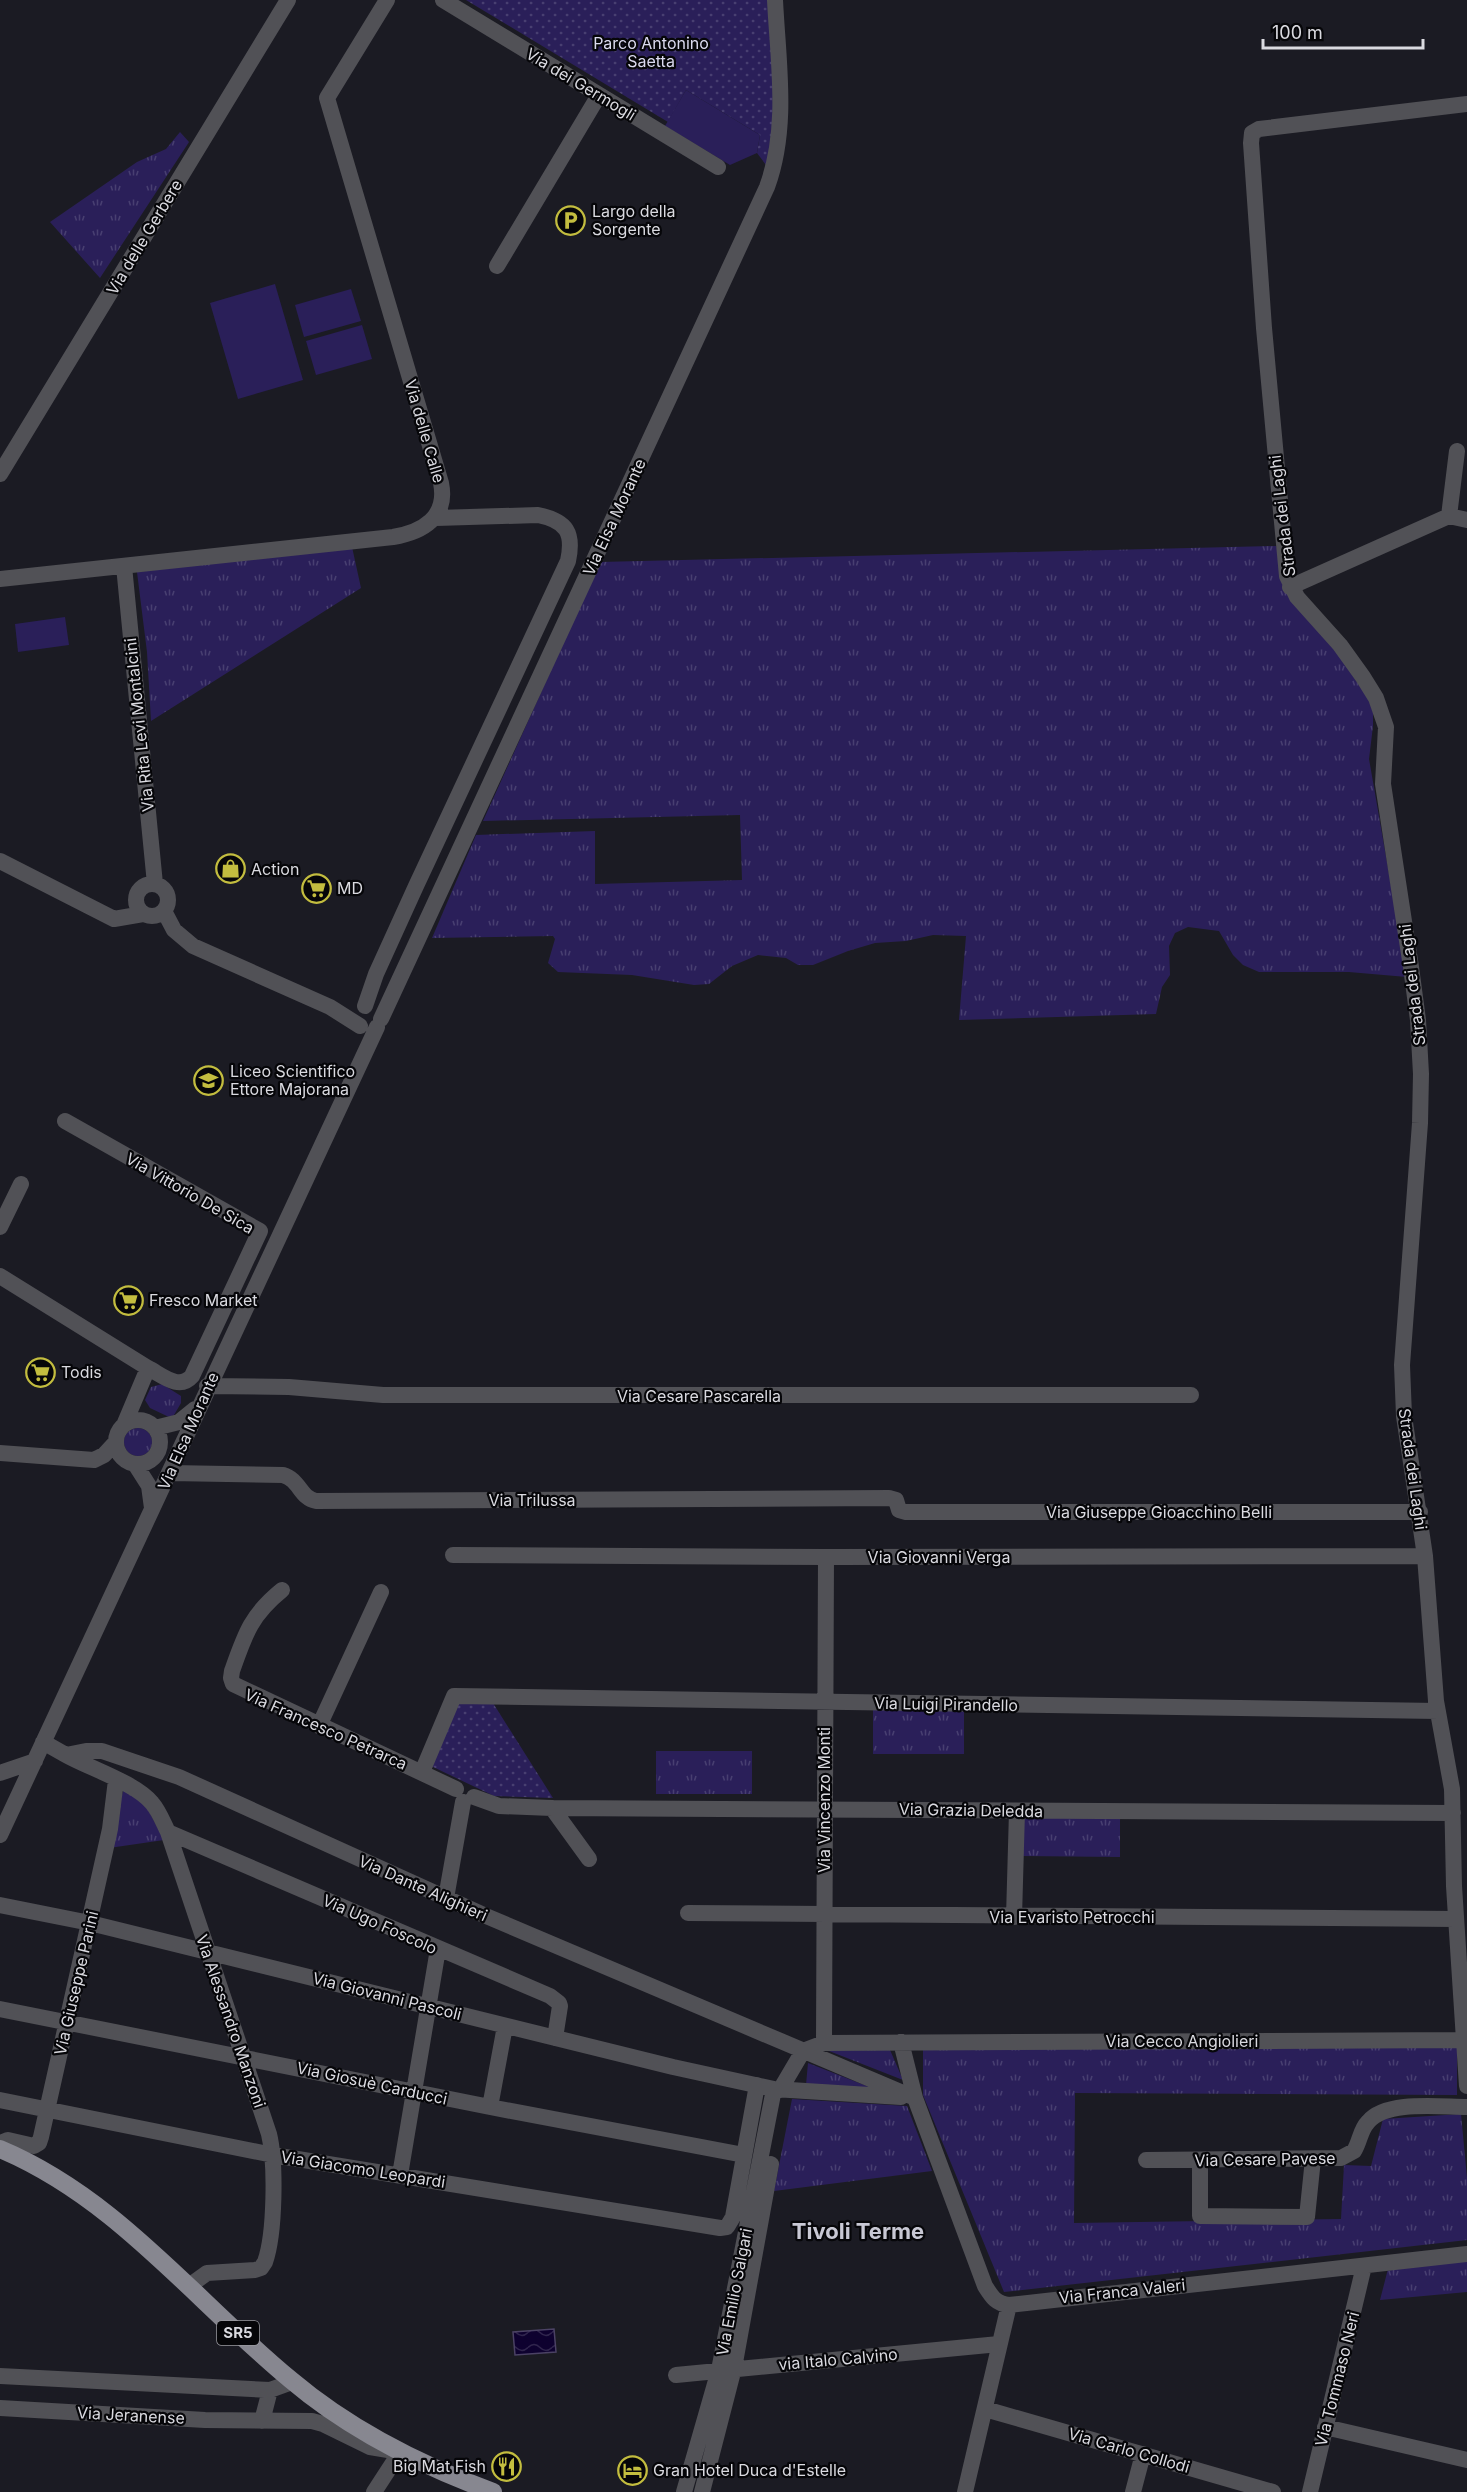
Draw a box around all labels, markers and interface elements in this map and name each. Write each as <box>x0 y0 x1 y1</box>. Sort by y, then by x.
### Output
scale bar <box>1263 12 1424 50</box>
text: 100 m <box>1272 22 1323 43</box>
park label: Parco Antonino Saetta <box>593 33 709 71</box>
street label: Via dei Germogli <box>522 43 640 125</box>
street label: Via delle Gerbere <box>102 176 186 298</box>
place label: Largo della Sorgente <box>592 201 676 239</box>
parking icon: Largo della Sorgente <box>555 204 587 236</box>
street label: Via delle Calle <box>401 377 449 485</box>
street label: Strada dei Laghi <box>1265 454 1299 578</box>
street label: Via Elsa Morante <box>578 455 650 579</box>
street label: Via Rita Levi Montalcini <box>120 637 158 813</box>
shop icon: Action <box>214 853 246 885</box>
place label: Action <box>251 859 299 879</box>
supermarket icon: MD <box>300 872 332 904</box>
place label: MD <box>337 878 363 898</box>
street label: Strada dei Laghi <box>1395 923 1429 1047</box>
place label: Liceo Scientifico Ettore Majorana <box>230 1061 355 1099</box>
school or university icon: Liceo Scientifico Ettore Majorana <box>193 1064 225 1096</box>
street label: Via Vittorio De Sica <box>122 1148 258 1238</box>
supermarket icon: Fresco Market <box>112 1284 144 1316</box>
place label: Fresco Market <box>149 1290 257 1310</box>
supermarket icon: Todis <box>24 1356 56 1388</box>
place label: Todis <box>61 1362 102 1382</box>
street label: Via Elsa Morante <box>153 1369 223 1493</box>
street label: Via Cesare Pascarella <box>617 1386 781 1406</box>
street label: Strada dei Laghi <box>1395 1407 1431 1531</box>
street label: Via Trilussa <box>488 1490 576 1510</box>
street label: Via Giuseppe Gioacchino Belli <box>1046 1502 1272 1522</box>
street label: Via Giovanni Verga <box>868 1547 1010 1567</box>
street label: Via Francesco Petrarca <box>242 1684 410 1774</box>
street label: Via Luigi Pirandello <box>874 1693 1018 1715</box>
street label: Via Vincenzo Monti <box>814 1727 834 1873</box>
street label: Via Grazia Deledda <box>899 1799 1043 1821</box>
street label: Via Dante Alighieri <box>356 1851 490 1925</box>
street label: Via Ugo Foscolo <box>320 1890 440 1958</box>
street label: Via Evaristo Petrocchi <box>989 1907 1155 1927</box>
street label: Via Giuseppe Parini <box>50 1909 102 2057</box>
street label: Via Alessandro Manzoni <box>192 1932 270 2110</box>
street label: Via Giovanni Pascoli <box>310 1968 464 2024</box>
street label: Via Cecco Angiolieri <box>1106 2031 1258 2051</box>
street label: Via Giosuè Carducci <box>295 2057 449 2109</box>
street label: Via Giacomo Leopardi <box>279 2146 447 2192</box>
street label: Via Cesare Pavese <box>1194 2148 1336 2170</box>
district label: Tivoli Terme <box>792 2218 924 2244</box>
street label: Via Emilio Salgari <box>712 2226 756 2358</box>
street label: Via Franca Valeri <box>1058 2274 1186 2308</box>
street label: Via Tommaso Neri <box>1311 2310 1363 2448</box>
road number: SR5 <box>217 2321 259 2345</box>
street label: via Italo Calvino <box>778 2344 898 2374</box>
street label: Via Jeranense <box>77 2402 185 2428</box>
street label: Via Carlo Collodi <box>1066 2423 1192 2477</box>
restaurant icon: Big Mat Fish <box>491 2450 523 2482</box>
hotel icon: Gran Hotel Duca d'Estelle <box>616 2454 648 2486</box>
place label: Big Mat Fish <box>393 2456 486 2476</box>
place label: Gran Hotel Duca d'Estelle <box>653 2460 846 2480</box>

